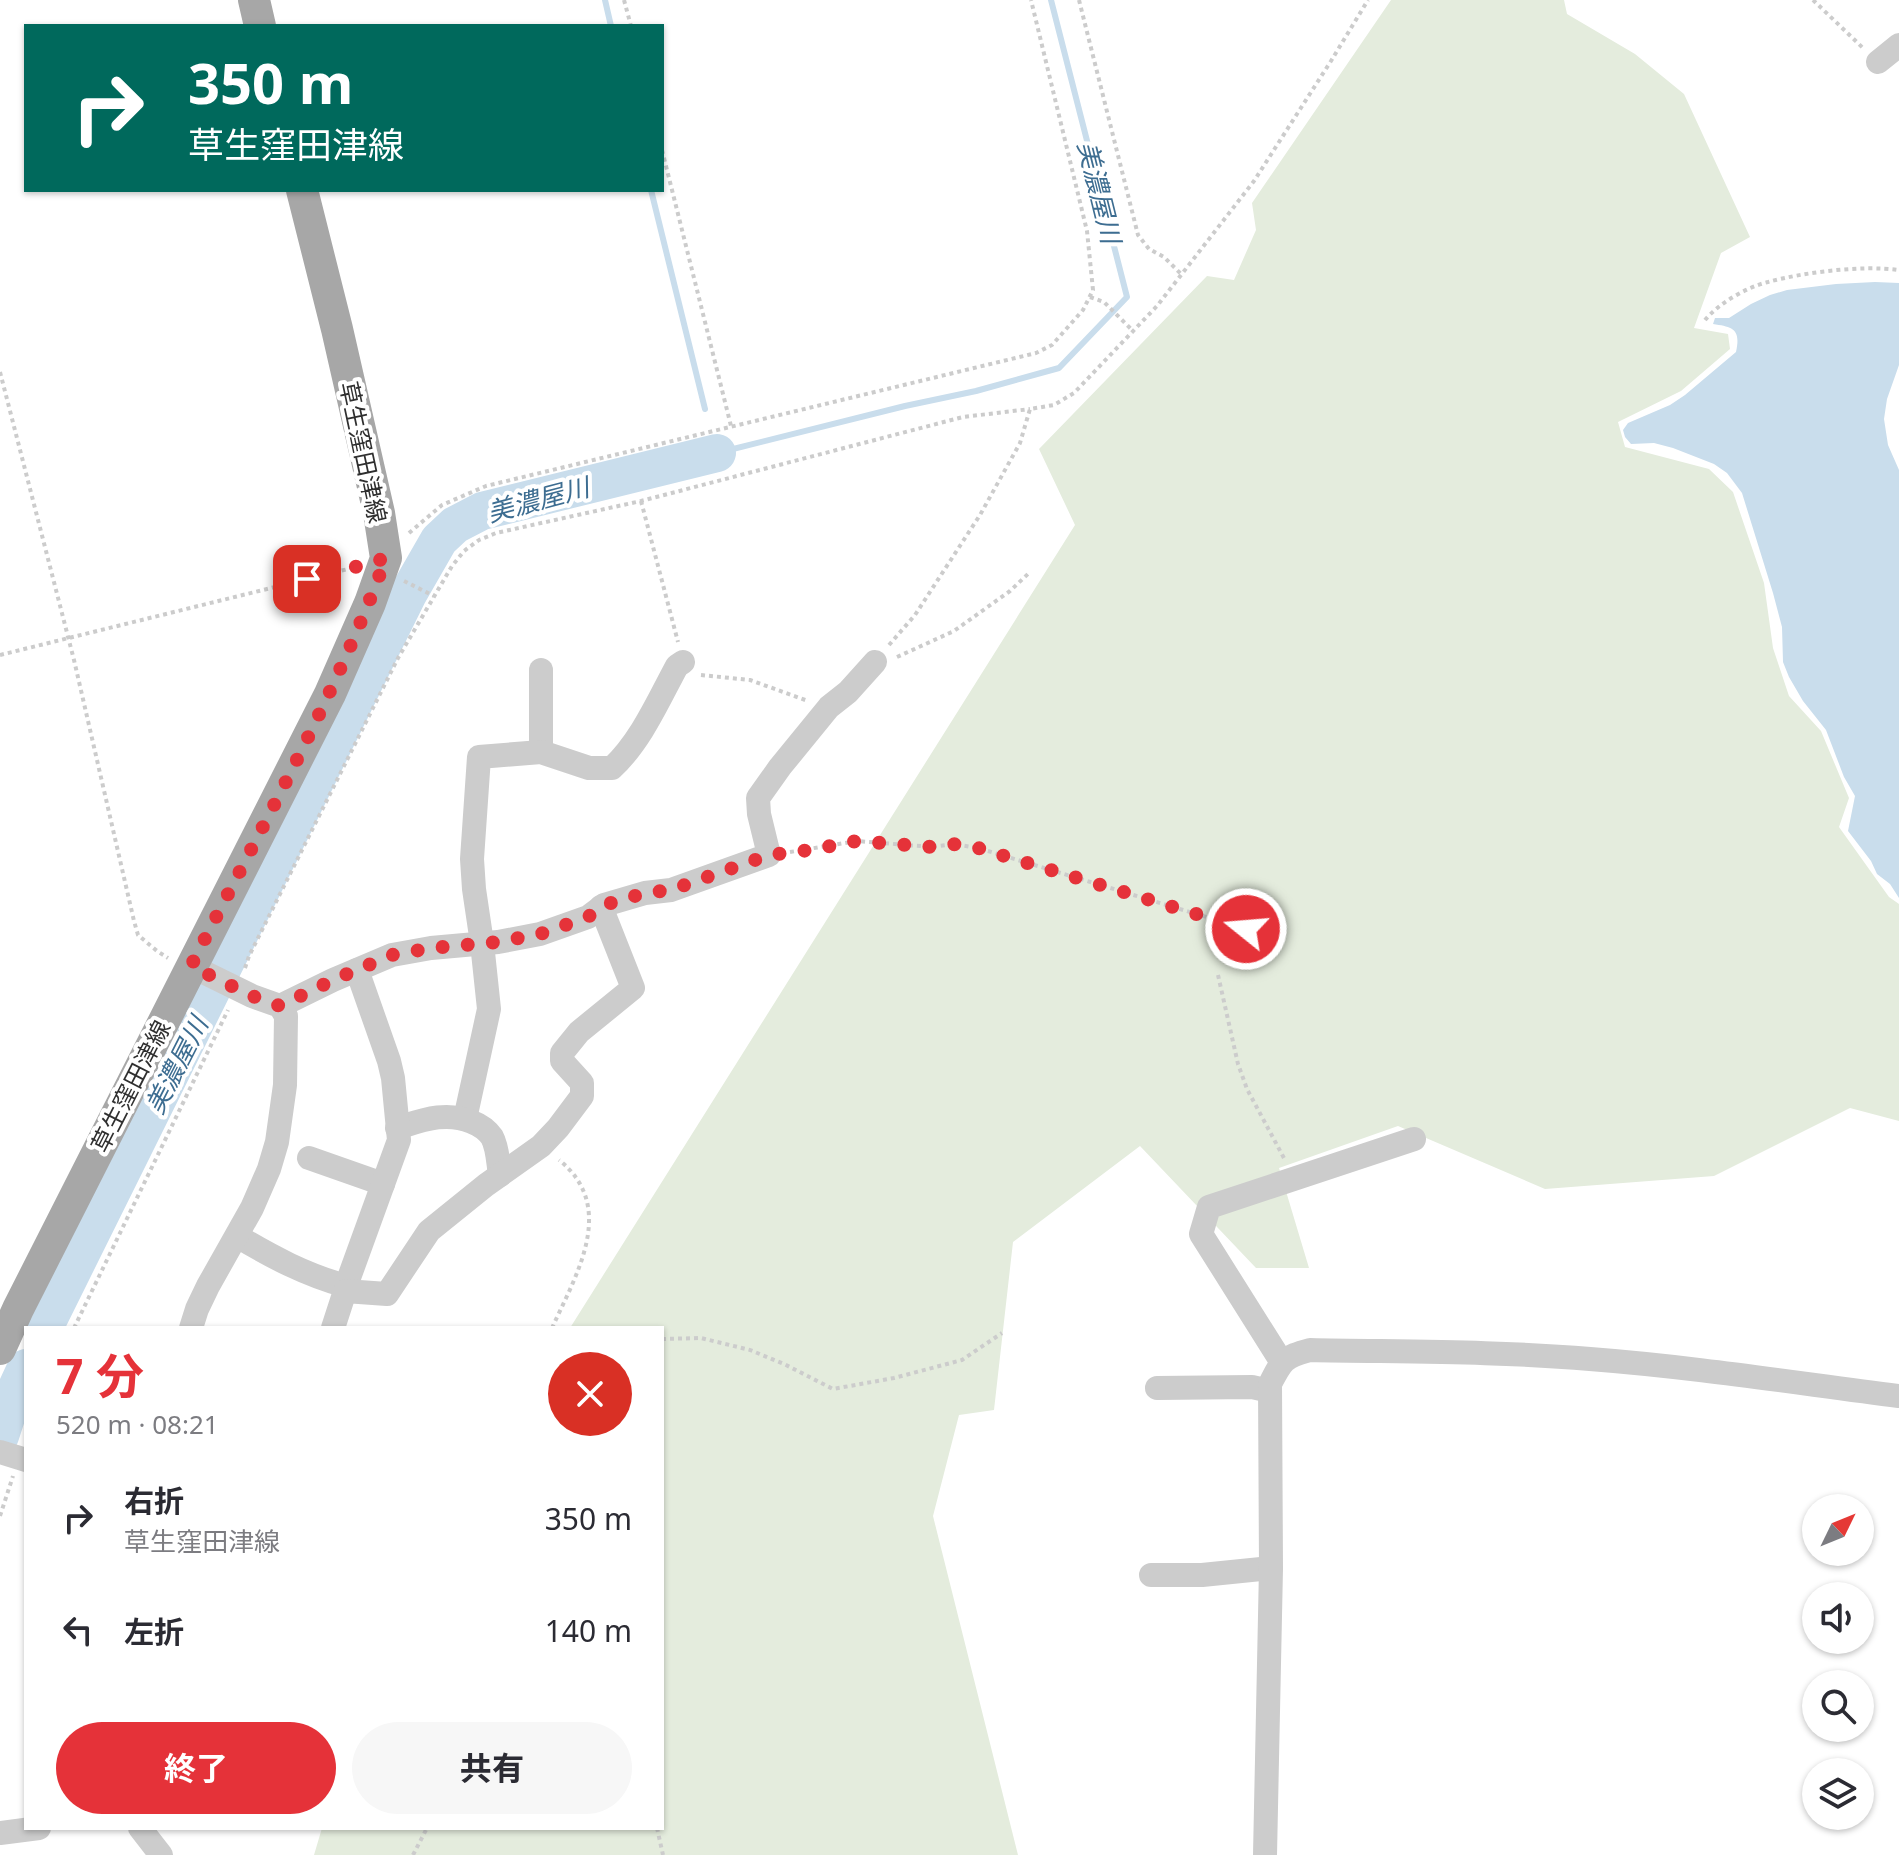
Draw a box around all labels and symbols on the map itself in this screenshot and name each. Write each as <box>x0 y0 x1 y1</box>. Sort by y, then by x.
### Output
water label: 美濃屋川 <box>1070 137 1131 250</box>
street label: 草生窪田津線 <box>333 378 395 526</box>
water label: 美濃屋川 <box>483 467 596 530</box>
pin <box>273 545 341 613</box>
position arrow <box>1204 887 1288 971</box>
water label: 美濃屋川 <box>136 1008 217 1120</box>
street label: 草生窪田津線 <box>83 1014 177 1158</box>
north arrow <box>1802 1494 1874 1566</box>

